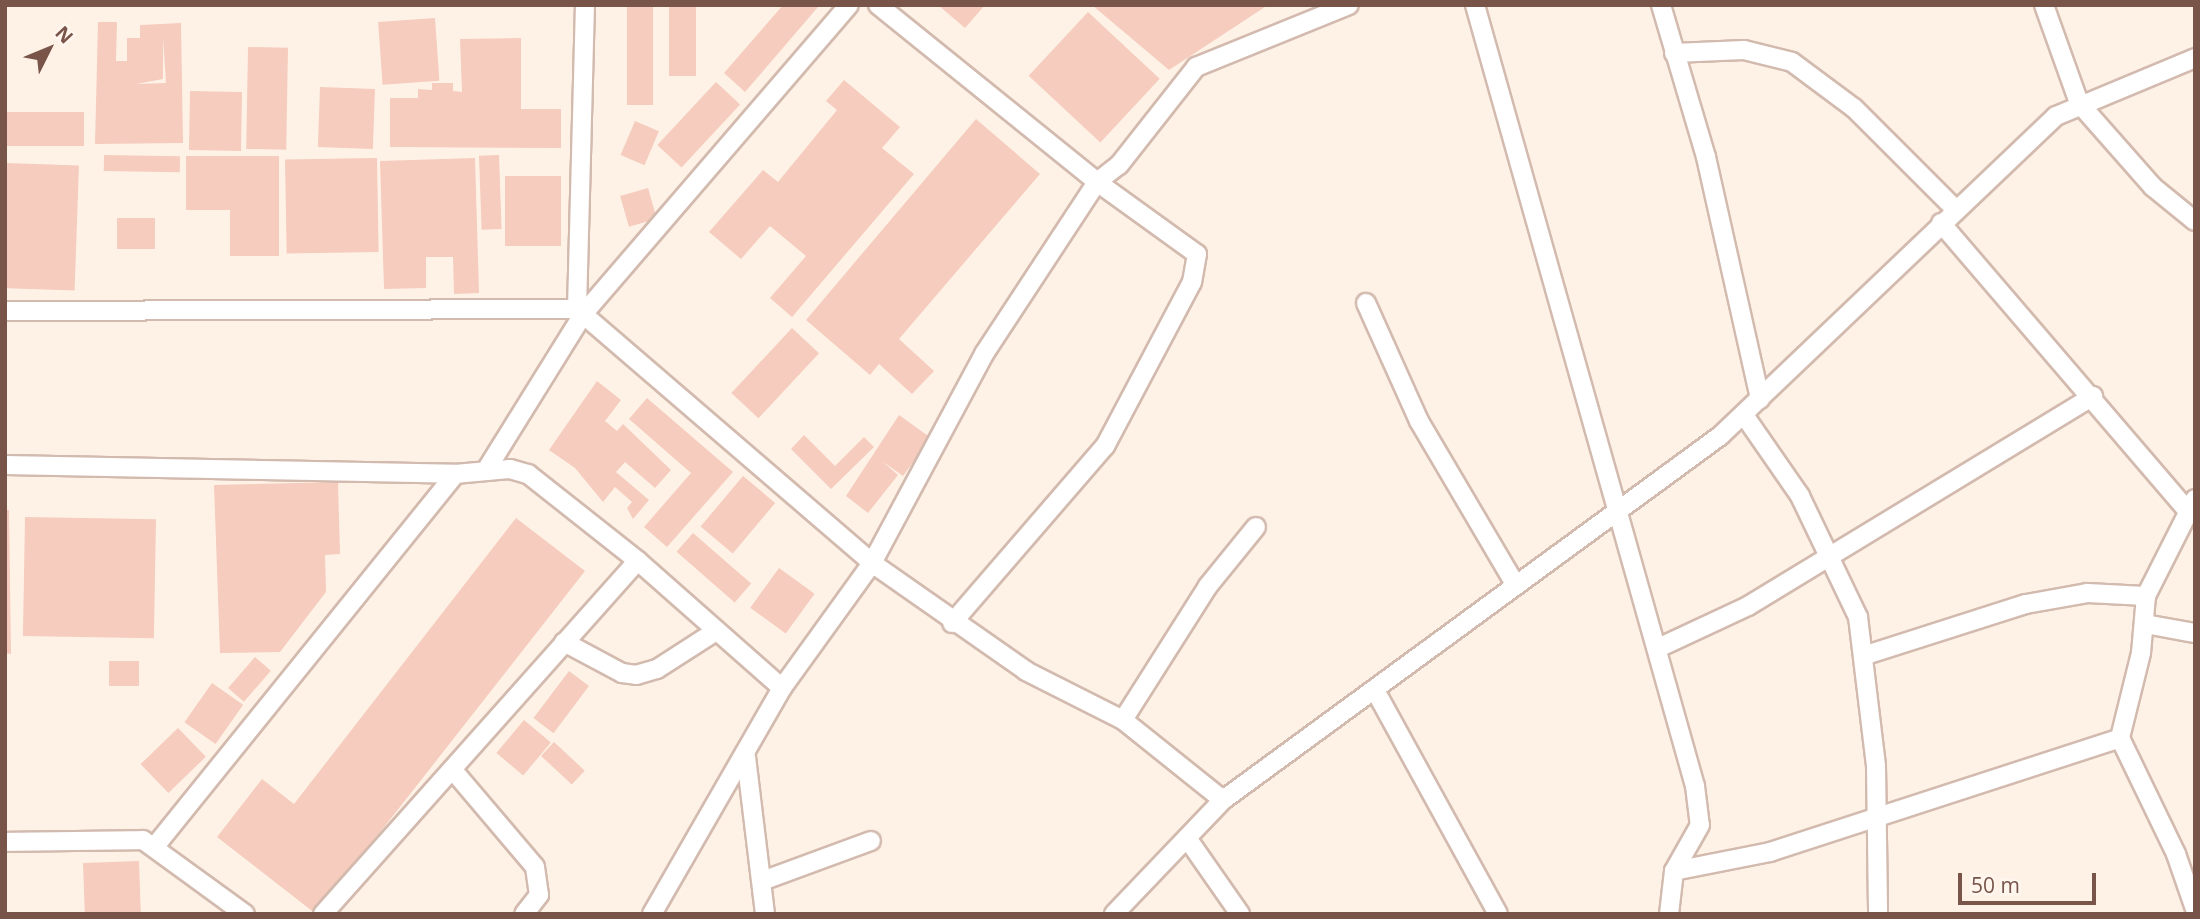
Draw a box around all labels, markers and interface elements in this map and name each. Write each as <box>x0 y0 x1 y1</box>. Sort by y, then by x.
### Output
north arrow <box>14 14 84 84</box>
text: N <box>50 20 79 49</box>
scale bar <box>1962 860 2100 904</box>
text: 50 m <box>1971 871 2020 899</box>

